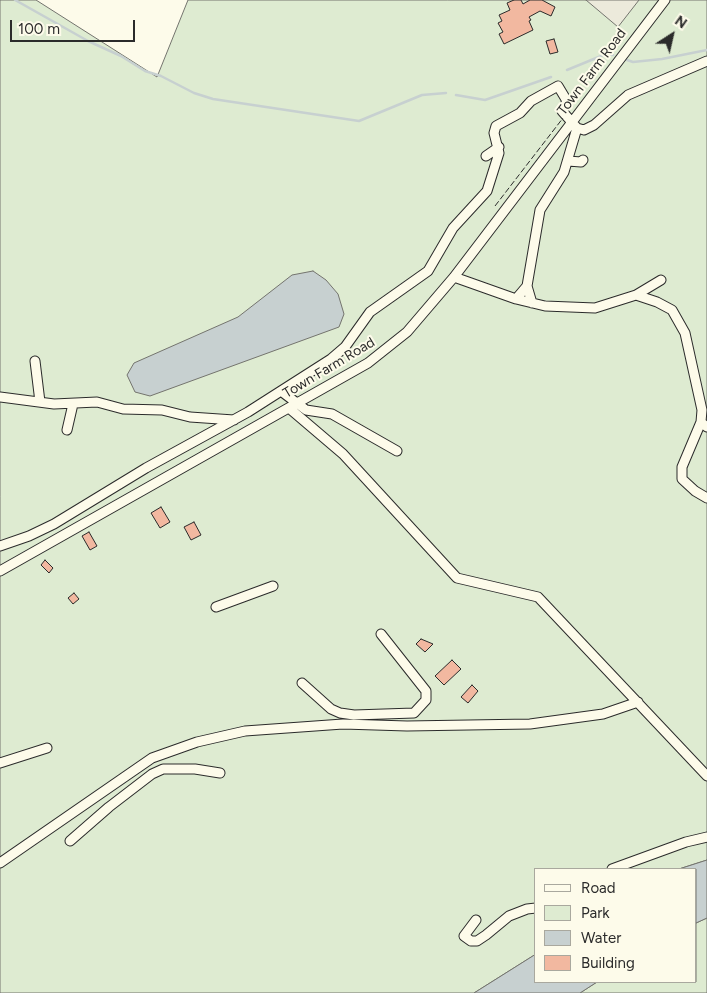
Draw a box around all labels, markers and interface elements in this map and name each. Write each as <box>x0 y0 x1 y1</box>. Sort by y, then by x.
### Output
scale bar <box>12 10 138 42</box>
north arrow <box>647 10 697 60</box>
text: N <box>672 12 690 32</box>
text: 100 m <box>18 20 60 38</box>
street label: Town Farm Road <box>554 25 630 119</box>
street label: Town Farm Road <box>280 334 378 402</box>
legend <box>534 868 697 983</box>
text: Road <box>581 879 616 897</box>
text: Park <box>581 904 610 922</box>
text: Water <box>581 929 621 947</box>
text: Building <box>581 954 635 972</box>

